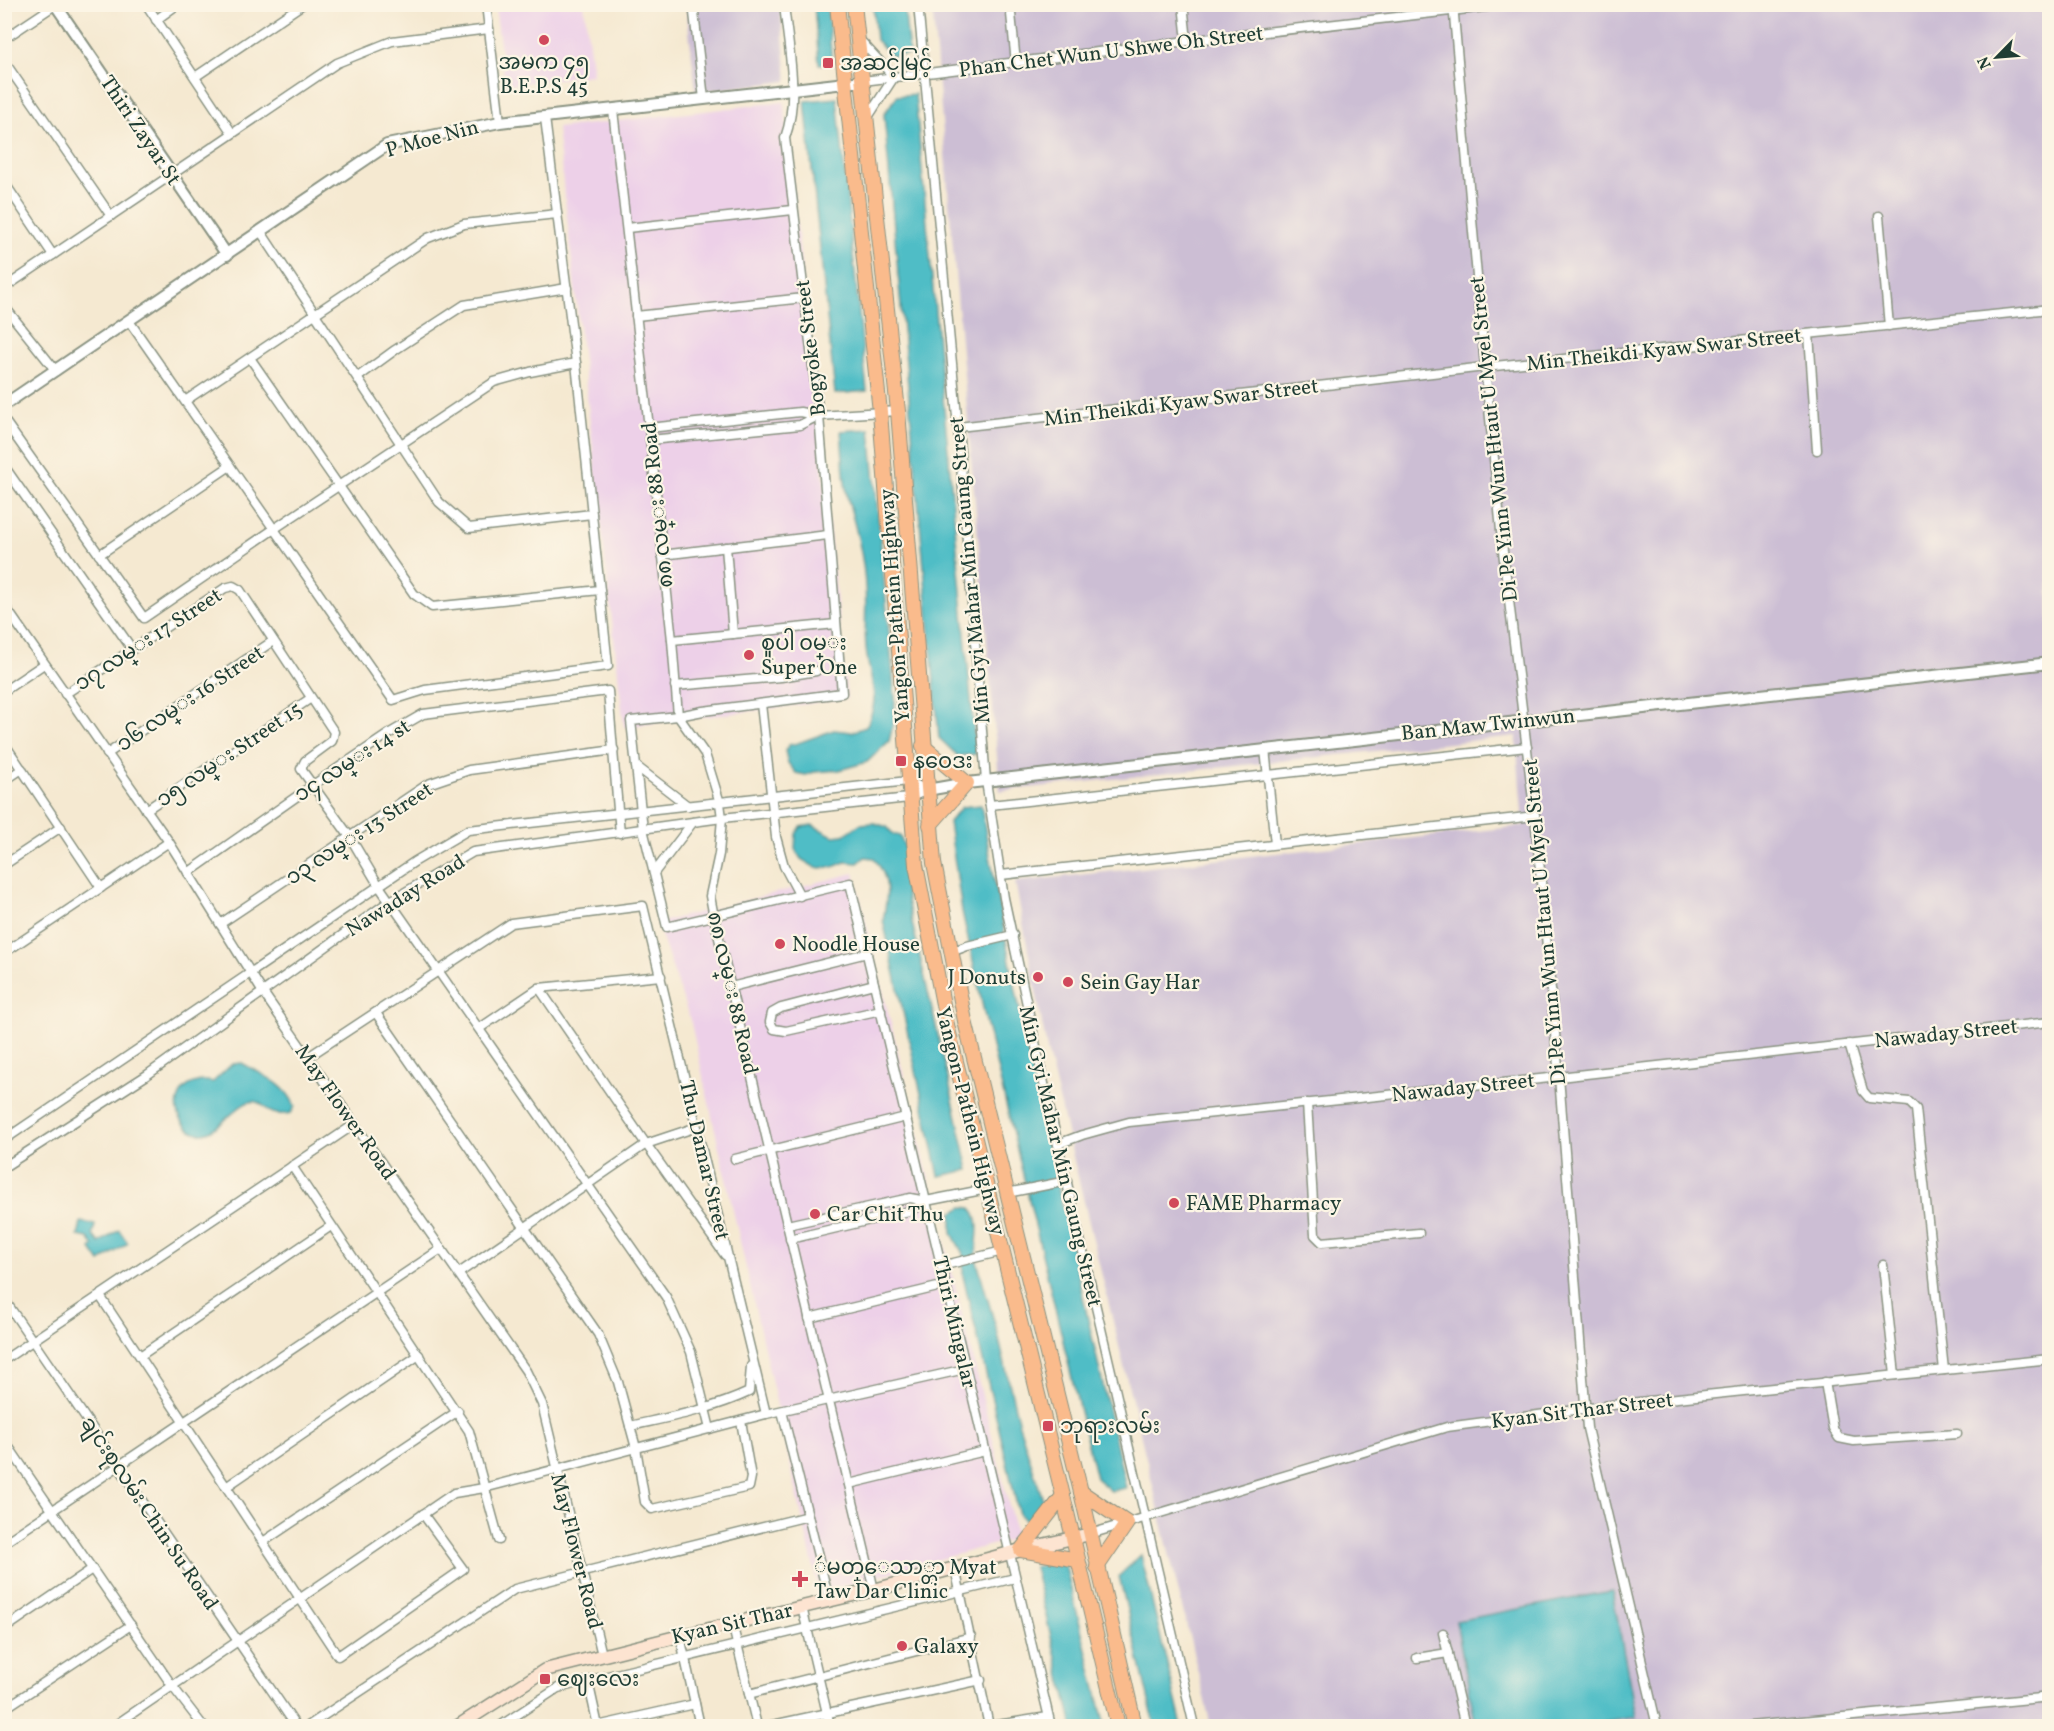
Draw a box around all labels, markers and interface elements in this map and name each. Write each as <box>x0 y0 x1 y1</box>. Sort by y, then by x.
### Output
street label: Phan Chet Wun U Shwe Oh Street <box>957 19 1265 86</box>
north arrow <box>1967 27 2027 87</box>
marker: အမက ၄၅ B.E.P.S 45 <box>537 33 551 47</box>
place label: အဆင့်မြင့် <box>840 47 932 80</box>
place label: အမက ၄၅ B.E.P.S 45 <box>498 49 590 102</box>
text: N <box>1973 52 1998 72</box>
marker: အဆင့်မြင့် <box>821 56 835 70</box>
street label: Thiri Zayar St <box>92 70 187 192</box>
street label: P Moe Nin <box>383 113 482 166</box>
street label: Di Pe Yinn Wun Htaut U Myel Street <box>1463 274 1526 603</box>
street label: Bogyoke Street <box>789 278 834 418</box>
street label: Min Theikdi Kyaw Swar Street <box>1525 322 1803 379</box>
street label: Min Theikdi Kyaw Swar Street <box>1042 372 1320 435</box>
street label: Min Gyi Mahar Min Gaung Street <box>943 415 998 725</box>
street label: ၈၈ လမ္း 88 Road <box>635 421 682 589</box>
street label: Yangon-Pathein Highway <box>873 487 918 724</box>
street label: ၁၇ လမ္း 17 Street <box>70 582 229 700</box>
place label: စူပါ ၀မ္း Super One <box>761 628 857 683</box>
street label: ၁၆ လမ္း 16 Street <box>110 637 271 760</box>
marker: စူပါ ၀မ္း Super One <box>742 648 756 662</box>
street label: ၁၅ လမ္း Street 15 <box>151 695 309 816</box>
street label: Ban Maw Twinwun <box>1400 702 1577 749</box>
street label: ၁၄ လမ္း 14 st <box>289 713 417 811</box>
place label: နဝေဒး <box>913 748 973 778</box>
marker: နဝေဒး <box>894 754 908 768</box>
street label: Di Pe Yinn Wun Htaut U Myel Street <box>1517 758 1574 1086</box>
street label: ၁၃ လမ္း 13 Street <box>281 776 440 894</box>
street label: Nawaday Road <box>340 848 471 945</box>
street label: ၈၈ လမ္း 88 Road <box>698 909 764 1078</box>
place label: Noodle House <box>792 931 920 960</box>
marker: Noodle House <box>773 937 787 951</box>
place label: J Donuts <box>948 964 1026 993</box>
place label: Sein Gay Har <box>1080 969 1200 998</box>
marker: J Donuts <box>1031 970 1045 984</box>
marker: Sein Gay Har <box>1061 975 1075 989</box>
street label: Min Gyi Mahar Min Gaung Street <box>1011 1003 1108 1310</box>
street label: Yangon-Pathein Highway <box>927 1004 1012 1239</box>
street label: Nawaday Street <box>1873 1013 2019 1056</box>
street label: May Flower Road <box>287 1039 402 1187</box>
street label: Nawaday Street <box>1390 1067 1536 1110</box>
street label: Thu Damar Street <box>671 1078 736 1243</box>
place label: FAME Pharmacy <box>1186 1190 1342 1219</box>
marker: FAME Pharmacy <box>1167 1196 1181 1210</box>
place label: Car Chit Thu <box>827 1201 944 1230</box>
marker: Car Chit Thu <box>808 1207 822 1221</box>
street label: Thiri Mingalar <box>924 1253 983 1392</box>
street label: Kyan Sit Thar Street <box>1490 1386 1675 1437</box>
street label: ချင်းစုလမ်း Chin Su Road <box>71 1409 227 1618</box>
place label: ဘုရားလမ်း <box>1060 1410 1160 1443</box>
marker: ဘုရားလမ်း <box>1041 1419 1055 1433</box>
street label: May Flower Road <box>542 1470 609 1632</box>
place label: ဴမတ္ေသာ္တာ Myat Taw Dar Clinic <box>814 1554 997 1607</box>
marker: ဴမတ္ေသာ္တာ Myat Taw Dar Clinic <box>791 1570 809 1588</box>
street label: Kyan Sit Thar <box>669 1596 796 1653</box>
place label: Galaxy <box>914 1633 979 1662</box>
marker: Galaxy <box>895 1639 909 1653</box>
place label: ဈေးလေး <box>557 1666 639 1696</box>
marker: ဈေးလေး <box>538 1672 552 1686</box>

